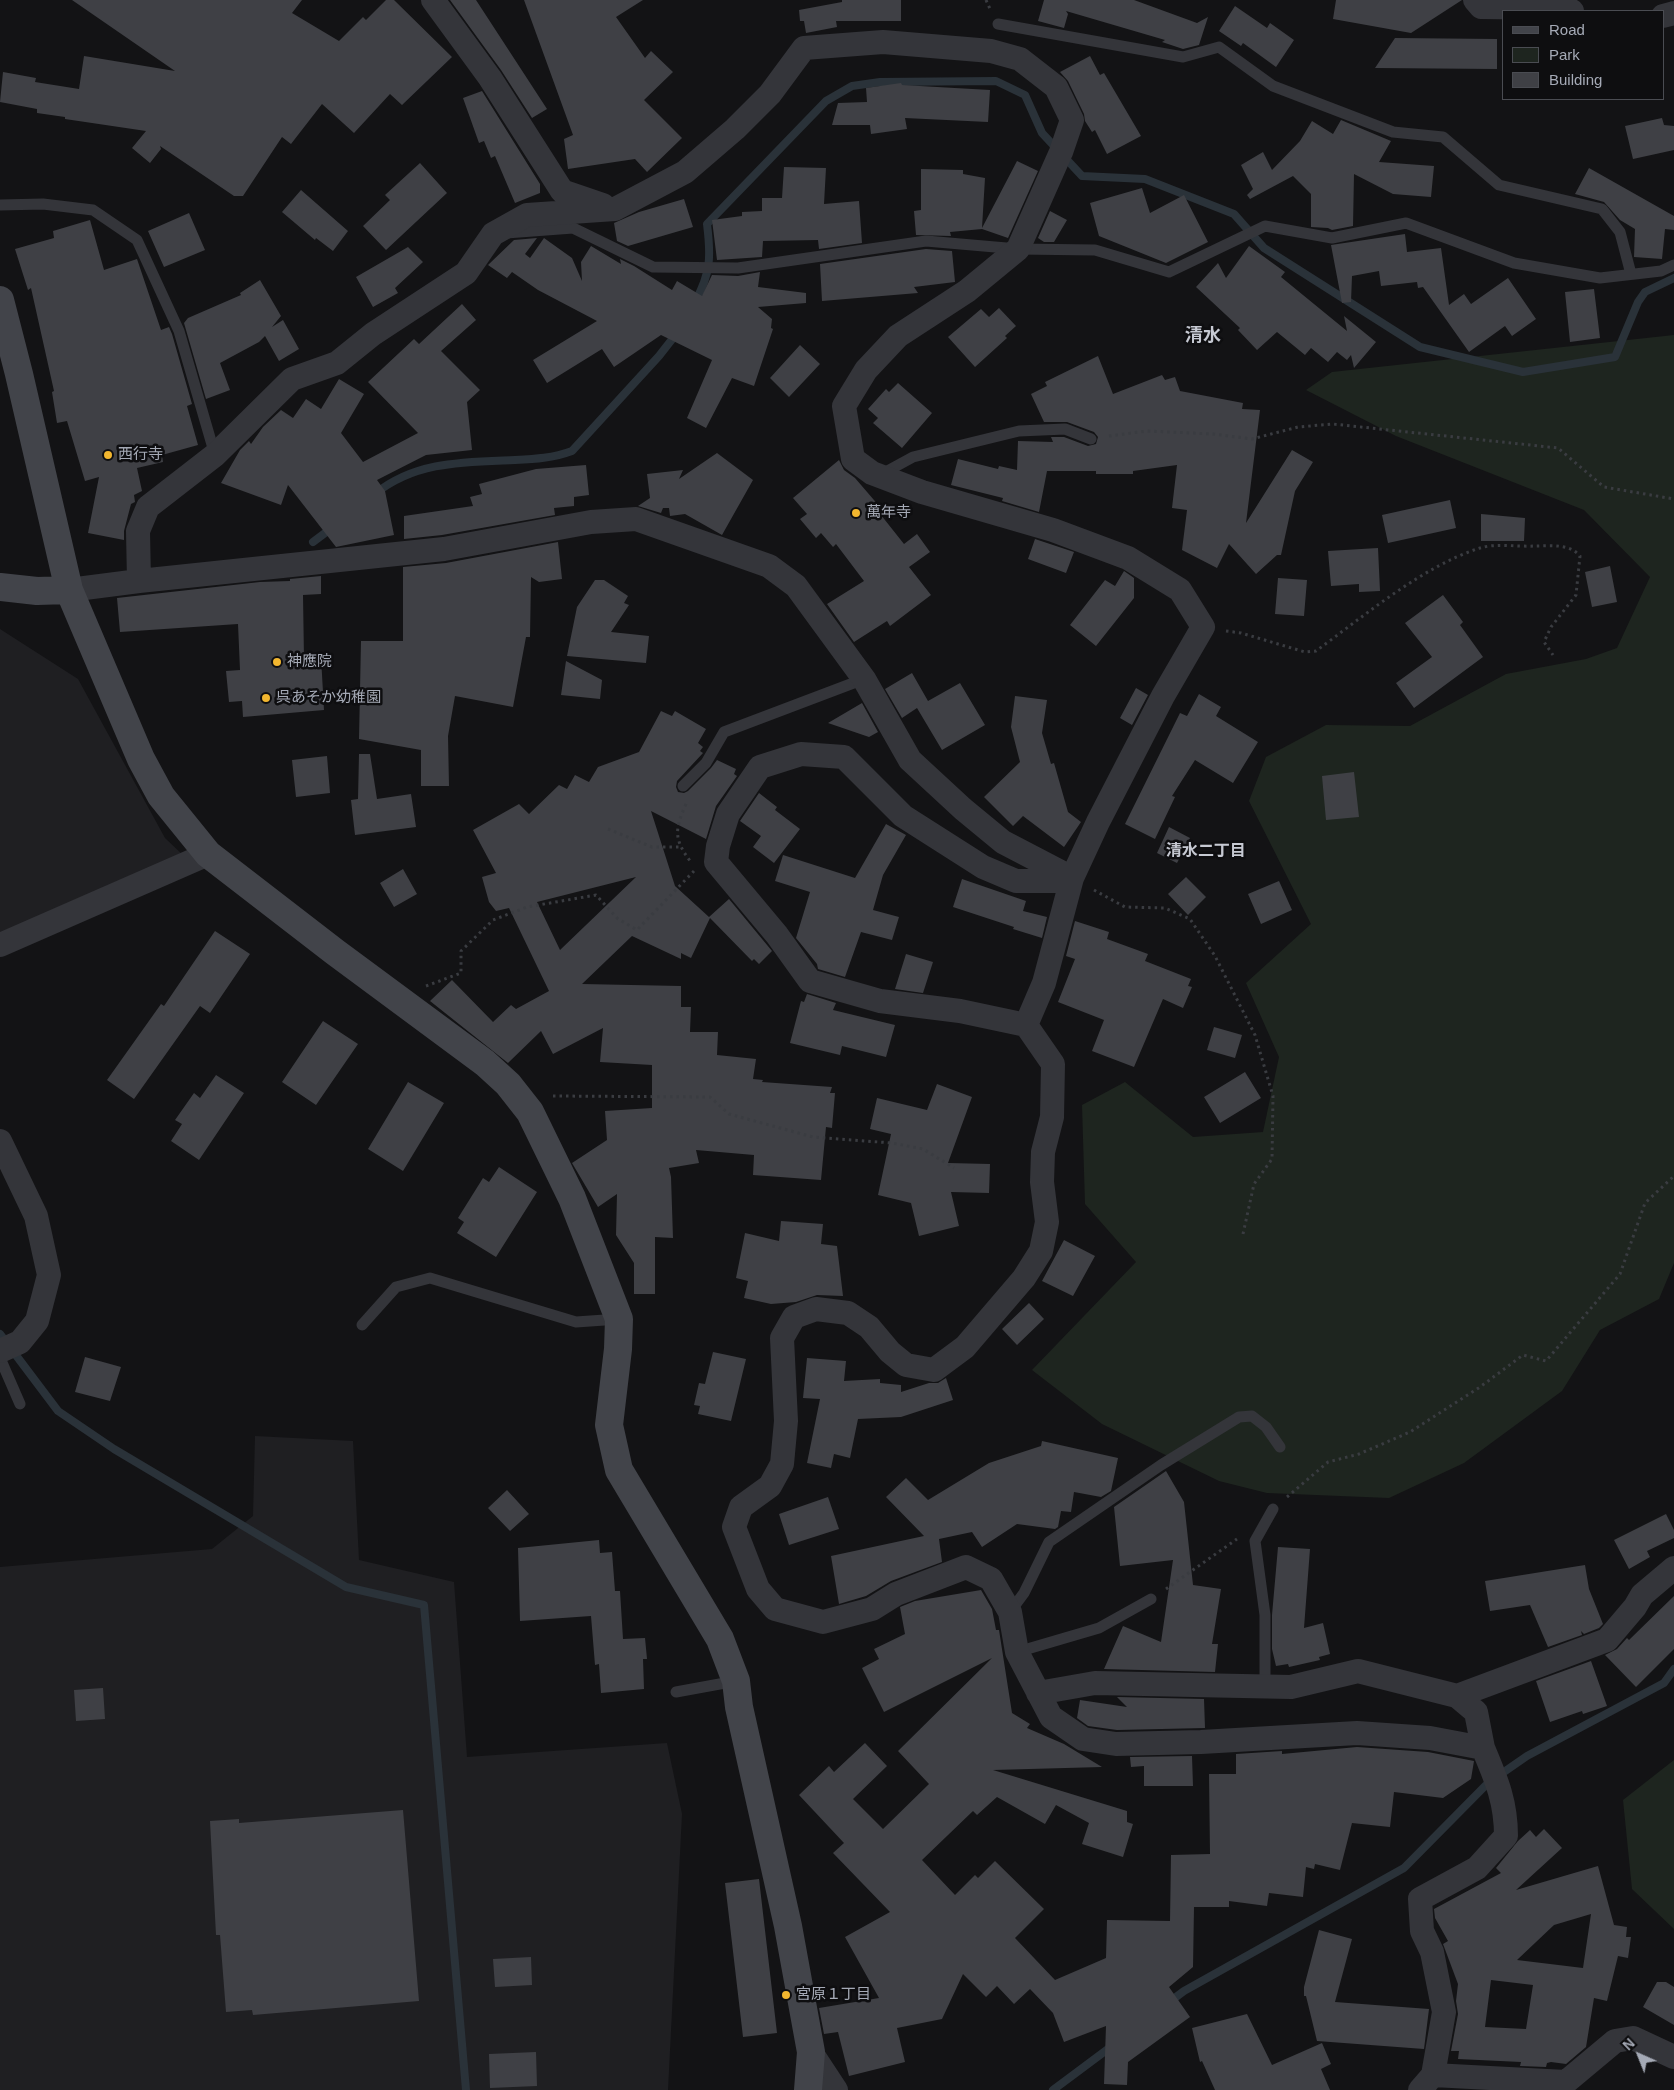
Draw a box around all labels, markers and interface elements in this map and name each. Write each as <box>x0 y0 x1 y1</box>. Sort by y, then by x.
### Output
legend <box>1502 10 1664 100</box>
text: Road <box>1549 21 1585 38</box>
text: Park <box>1549 46 1580 63</box>
text: Building <box>1549 71 1602 88</box>
district label: 清水 <box>1185 325 1221 347</box>
place label: 西行寺 <box>118 446 163 464</box>
marker: 西行寺 <box>102 449 114 461</box>
place label: 萬年寺 <box>866 504 911 522</box>
marker: 萬年寺 <box>850 507 862 519</box>
place label: 神應院 <box>287 653 332 671</box>
marker: 神應院 <box>271 656 283 668</box>
place label: 呉あそか幼稚園 <box>276 689 381 707</box>
marker: 呉あそか幼稚園 <box>260 692 272 704</box>
district label: 清水二丁目 <box>1166 842 1246 862</box>
place label: 宮原１丁目 <box>796 1986 871 2004</box>
marker: 宮原１丁目 <box>780 1989 792 2001</box>
north arrow <box>1614 2030 1664 2080</box>
text: N <box>1619 2035 1638 2053</box>

